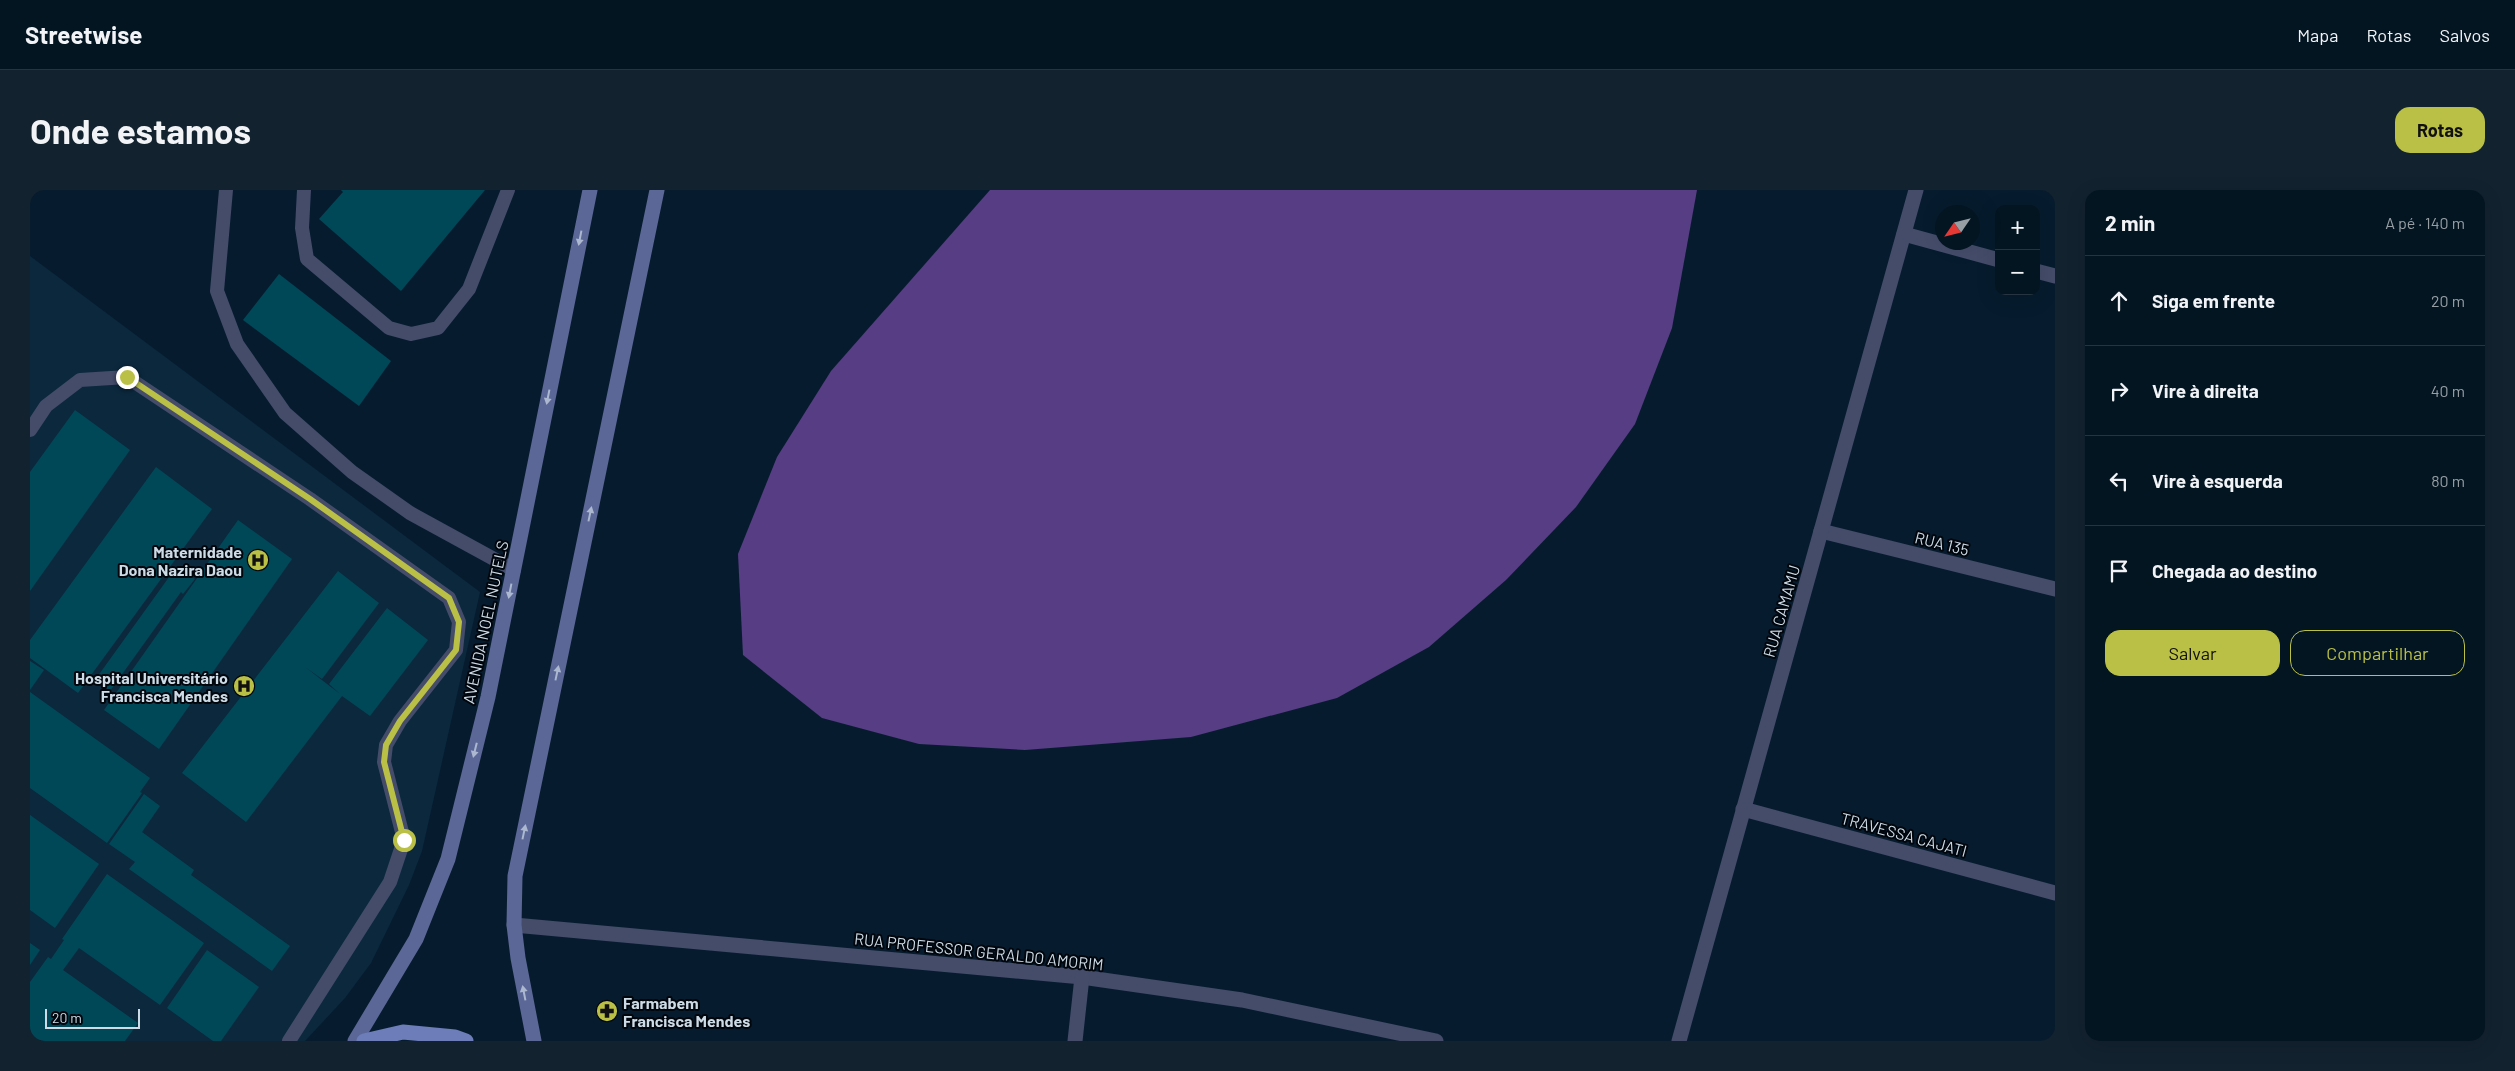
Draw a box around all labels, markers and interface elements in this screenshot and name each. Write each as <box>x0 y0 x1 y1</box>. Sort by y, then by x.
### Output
text: Streetwise <box>25 20 142 49</box>
text: Mapa <box>2297 24 2338 46</box>
text: Rotas <box>2366 24 2411 46</box>
text: Salvos <box>2439 24 2490 46</box>
button: Rotas <box>2395 107 2485 153</box>
text: Onde estamos <box>30 109 251 151</box>
north arrow <box>1935 205 1980 250</box>
map controls <box>1995 205 2040 295</box>
button: + <box>1995 205 2040 250</box>
text: 2 min <box>2105 210 2155 235</box>
text: A pé · 140 m <box>2385 213 2465 232</box>
one-way arrow <box>576 230 584 245</box>
button: − <box>1995 250 2040 295</box>
icon: ahead <box>2105 287 2133 315</box>
text: Siga em frente <box>2152 289 2275 312</box>
text: 20 m <box>2431 291 2465 310</box>
route end <box>116 366 139 389</box>
icon: right <box>2105 377 2133 405</box>
text: Vire à direita <box>2152 379 2259 402</box>
text: 40 m <box>2431 381 2465 400</box>
one-way arrow <box>544 390 552 406</box>
icon: left <box>2105 467 2133 495</box>
text: Vire à esquerda <box>2152 469 2283 492</box>
text: 80 m <box>2431 471 2465 490</box>
one-way arrow <box>586 507 594 522</box>
street label: RUA 135 <box>1913 527 1971 559</box>
street label: AVENIDA NOEL NUTELS <box>458 539 512 705</box>
place label: Maternidade Dona Nazira Daou <box>119 542 242 579</box>
hospital icon: Maternidade Dona Nazira Daou <box>246 548 270 572</box>
icon: arrive <box>2105 557 2133 585</box>
text: Chegada ao destino <box>2152 559 2317 582</box>
street label: RUA CAMAMU <box>1759 563 1803 659</box>
one-way arrow <box>505 583 513 599</box>
button: Salvar <box>2105 630 2280 676</box>
button: Compartilhar <box>2290 630 2465 676</box>
one-way arrow <box>553 666 561 681</box>
place label: Hospital Universitário Francisca Mendes <box>75 668 228 705</box>
hospital icon: Hospital Universitário Francisca Mendes <box>232 674 256 698</box>
one-way arrow <box>471 742 479 757</box>
street label: TRAVESSA CAJATI <box>1839 808 1969 860</box>
one-way arrow <box>520 825 528 840</box>
route start <box>393 829 416 852</box>
street label: RUA PROFESSOR GERALDO AMORIM <box>853 928 1105 974</box>
one-way arrow <box>520 985 528 1001</box>
place label: Farmabem Francisca Mendes <box>623 993 750 1030</box>
pharmacy icon: Farmabem Francisca Mendes <box>595 999 619 1023</box>
scale bar <box>45 1006 140 1029</box>
text: 20 m <box>52 1009 82 1026</box>

